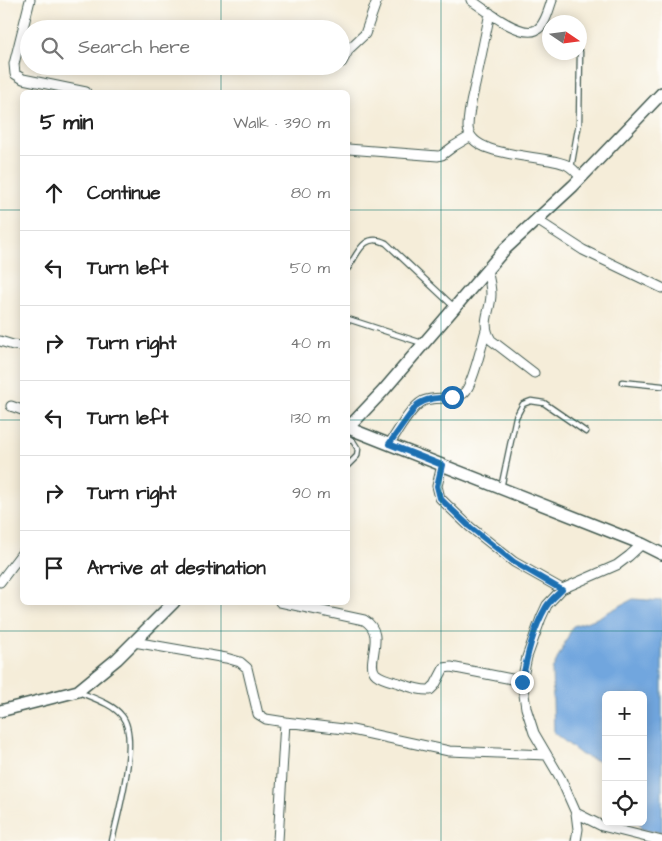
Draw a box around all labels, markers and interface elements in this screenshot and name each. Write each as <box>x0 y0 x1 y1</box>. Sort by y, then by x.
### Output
north arrow <box>542 15 587 60</box>
search box <box>20 20 350 75</box>
icon: search <box>38 34 66 62</box>
text: Search here <box>78 34 190 61</box>
text: 5 min <box>40 108 93 137</box>
text: Walk · 390 m <box>233 112 330 134</box>
icon: ahead <box>40 179 68 207</box>
text: Continue <box>87 180 161 207</box>
text: 80 m <box>291 182 330 204</box>
icon: left <box>40 254 68 282</box>
text: Turn left <box>87 255 168 282</box>
text: 50 m <box>290 257 330 279</box>
icon: right <box>40 329 68 357</box>
text: Turn right <box>87 330 176 357</box>
text: 40 m <box>290 332 330 354</box>
route start <box>441 386 464 409</box>
icon: left <box>40 404 68 432</box>
text: Turn left <box>87 405 168 432</box>
text: 130 m <box>291 407 330 429</box>
icon: right <box>40 479 68 507</box>
text: Turn right <box>87 480 176 507</box>
text: 90 m <box>292 482 330 504</box>
icon: arrive <box>40 554 68 582</box>
text: Arrive at destination <box>87 555 266 582</box>
route end <box>511 671 534 694</box>
map controls <box>602 691 647 826</box>
button: + <box>602 691 647 736</box>
button: − <box>602 736 647 781</box>
button: locate <box>602 781 647 826</box>

